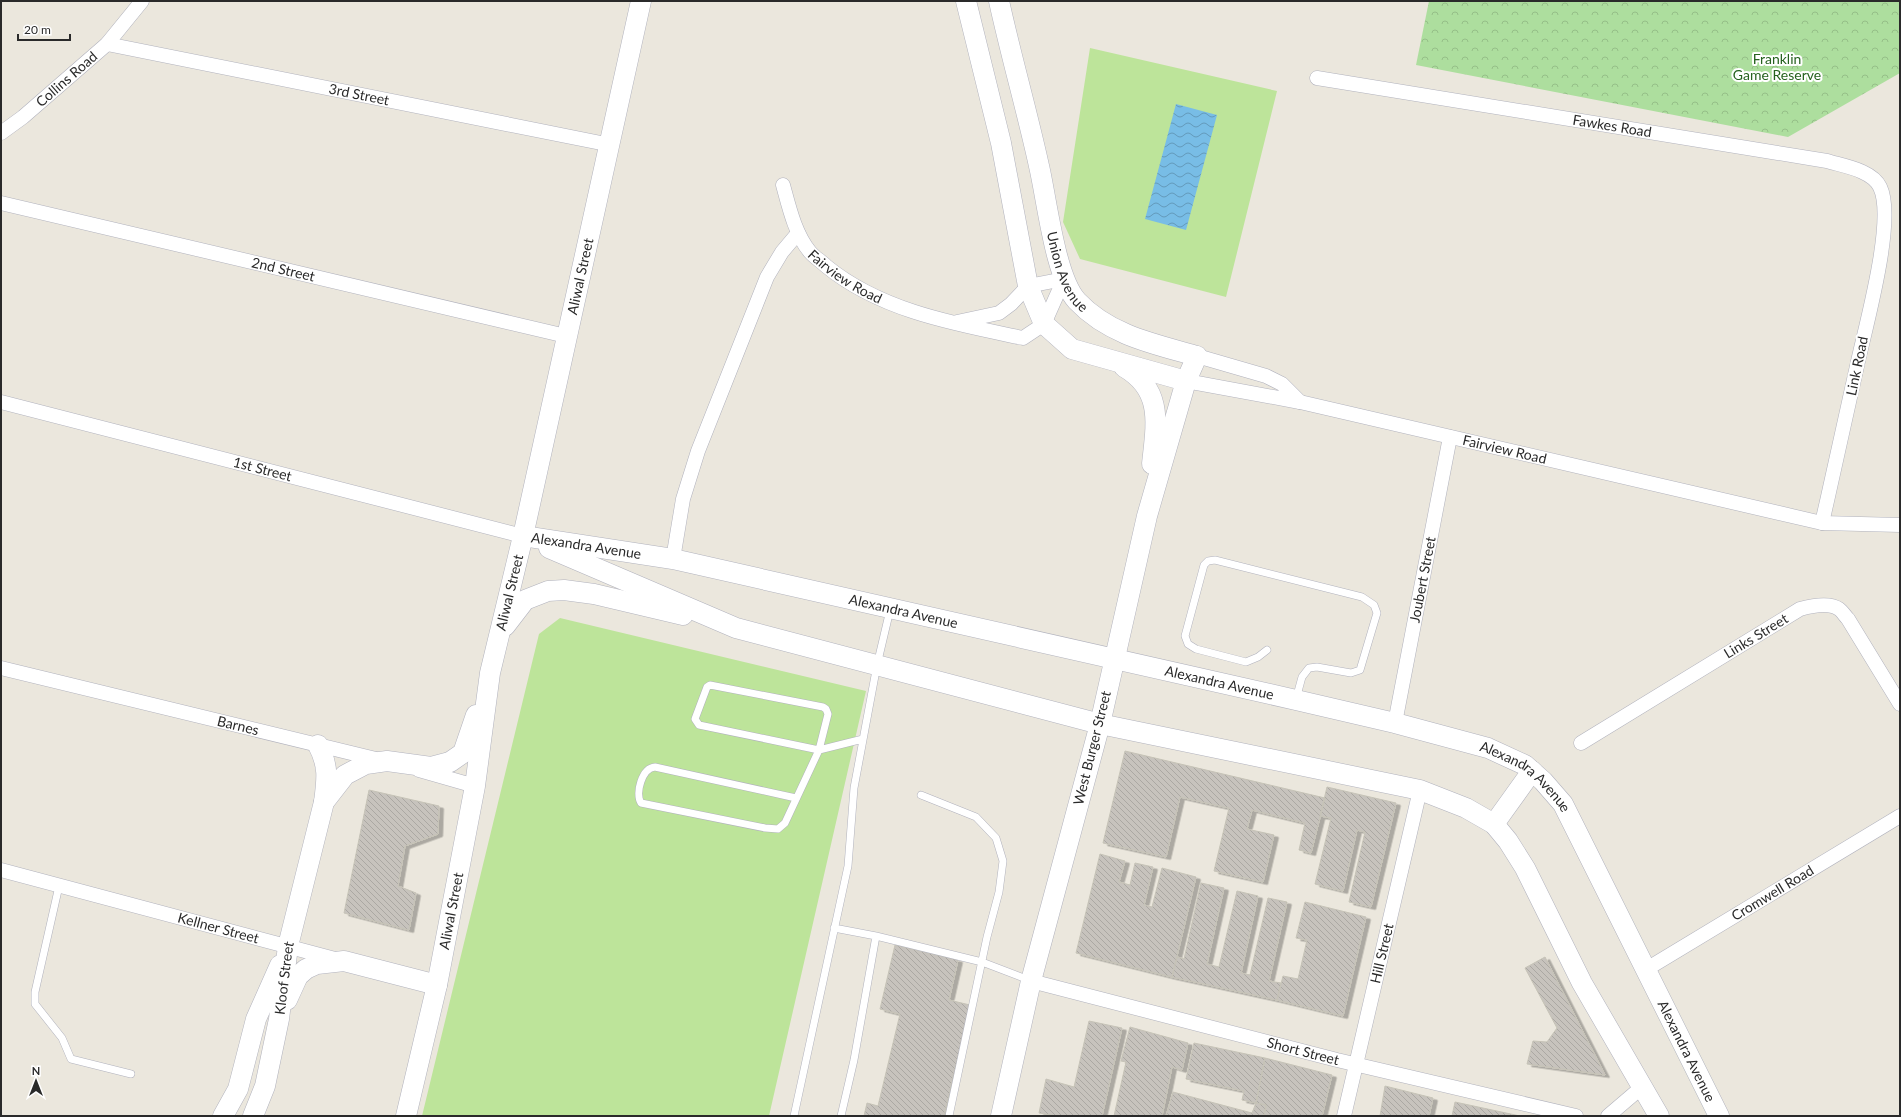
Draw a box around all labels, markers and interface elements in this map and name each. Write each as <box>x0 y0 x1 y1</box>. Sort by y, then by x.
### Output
scale bar <box>18 16 70 42</box>
text: 20 m <box>24 22 51 37</box>
street label: Collins Road <box>32 47 100 110</box>
park label: Franklin Game Reserve <box>1733 50 1821 83</box>
street label: 3rd Street <box>327 80 391 108</box>
street label: Fawkes Road <box>1571 111 1653 140</box>
street label: Union Avenue <box>1044 230 1092 315</box>
street label: Aliwal Street <box>563 236 596 316</box>
street label: Fairview Road <box>805 246 885 307</box>
street label: 2nd Street <box>250 253 317 285</box>
street label: Link Road <box>1842 335 1871 397</box>
street label: Fairview Road <box>1461 431 1548 467</box>
street label: 1st Street <box>232 453 294 484</box>
street label: Alexandra Avenue <box>530 528 643 562</box>
street label: Joubert Street <box>1405 535 1439 624</box>
street label: Aliwal Street <box>492 553 526 632</box>
street label: Alexandra Avenue <box>847 590 960 631</box>
street label: Links Street <box>1720 610 1791 662</box>
street label: Alexandra Avenue <box>1163 662 1276 703</box>
street label: West Burger Street <box>1069 689 1114 807</box>
street label: Barnes <box>216 712 261 738</box>
street label: Alexandra Avenue <box>1478 737 1575 815</box>
street label: Cromwell Road <box>1728 861 1817 924</box>
street label: Aliwal Street <box>435 871 466 951</box>
street label: Kellner Street <box>176 909 261 946</box>
street label: Hill Street <box>1366 922 1397 985</box>
street label: Kloof Street <box>271 940 297 1016</box>
street label: Alexandra Avenue <box>1655 997 1719 1104</box>
street label: Short Street <box>1265 1033 1341 1068</box>
north arrow <box>16 1061 56 1101</box>
text: N <box>32 1064 40 1077</box>

